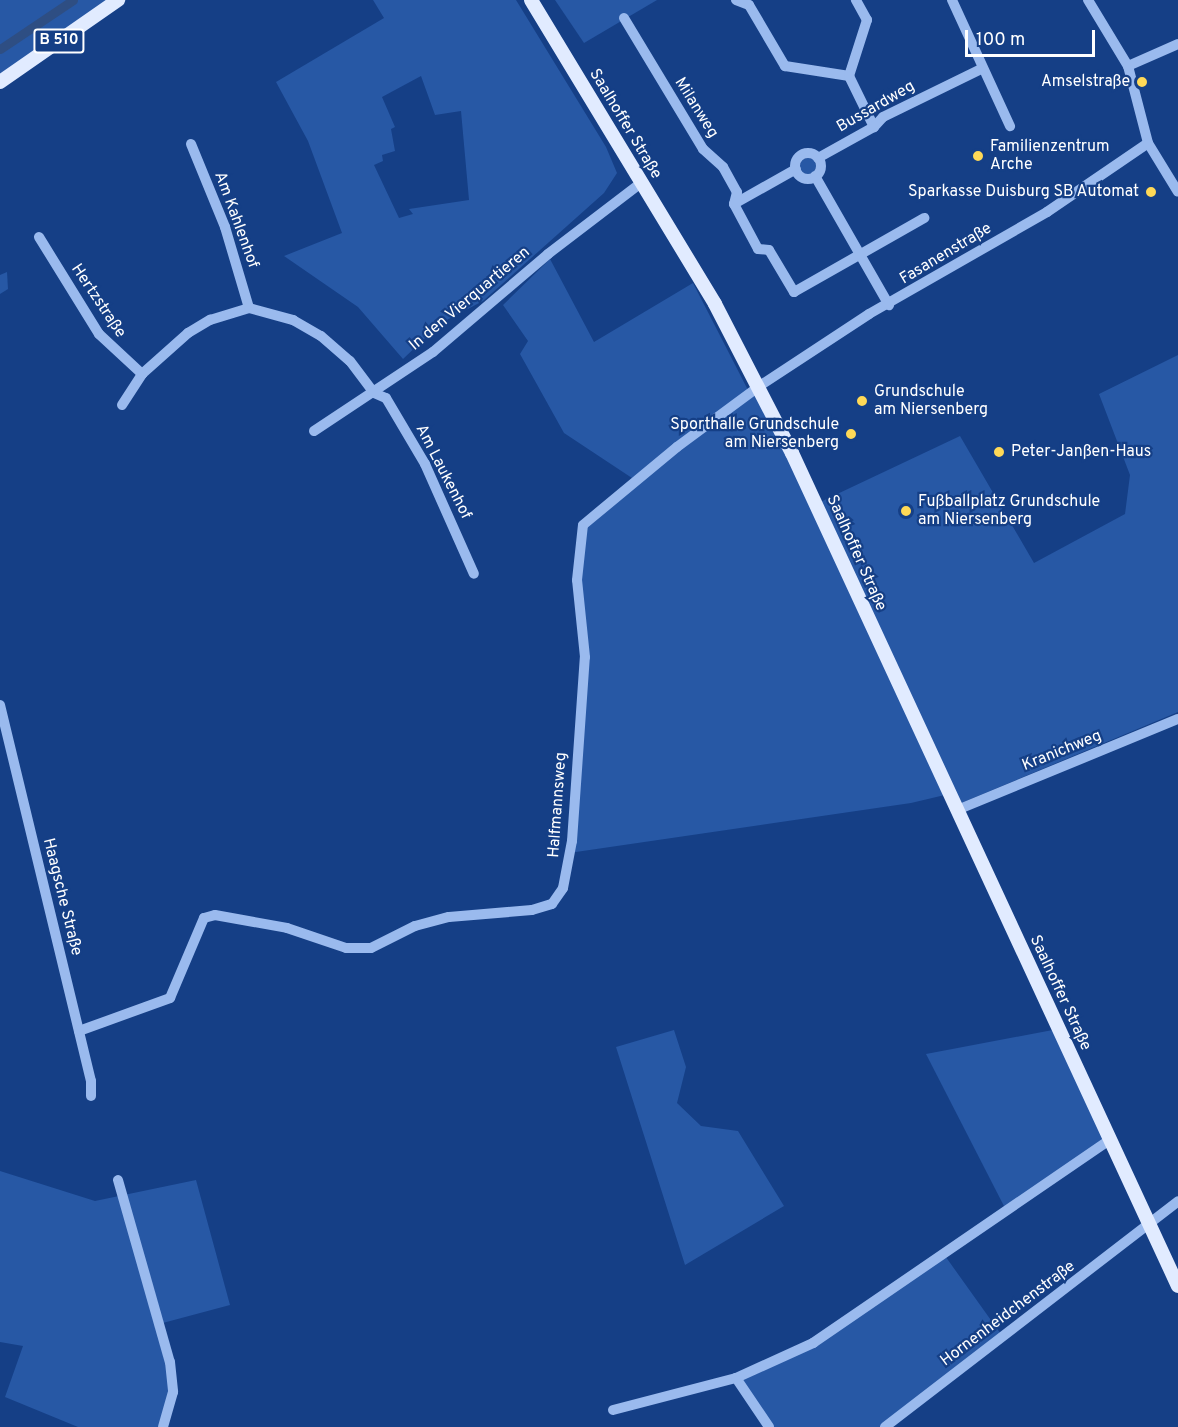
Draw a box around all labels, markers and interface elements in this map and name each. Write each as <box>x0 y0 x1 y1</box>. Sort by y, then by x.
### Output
scale bar <box>968 18 1098 56</box>
road number: B 510 <box>32 29 86 53</box>
text: 100 m <box>976 29 1025 52</box>
street label: Saalhoffer Straße <box>585 65 665 183</box>
place label: Amselstraße <box>1041 72 1130 92</box>
street label: Milanweg <box>670 74 722 142</box>
marker: Amselstraße <box>1135 75 1149 89</box>
street label: Bussardweg <box>834 77 918 137</box>
place label: Familienzentrum Arche <box>990 137 1110 175</box>
marker: Familienzentrum Arche <box>971 149 985 163</box>
street label: Am Kahlenhof <box>210 169 262 271</box>
place label: Sparkasse Duisburg SB Automat <box>907 182 1139 202</box>
marker: Sparkasse Duisburg SB Automat <box>1144 185 1158 199</box>
street label: Fasanenstraße <box>897 219 995 289</box>
street label: In den Vierquartieren <box>406 243 534 355</box>
street label: Hertzstraße <box>66 260 130 342</box>
place label: Grundschule am Niersenberg <box>874 382 988 420</box>
marker: Grundschule am Niersenberg <box>855 394 869 408</box>
place label: Sporthalle Grundschule am Niersenberg <box>670 415 839 453</box>
street label: Am Laukenhof <box>411 421 475 523</box>
marker: Sporthalle Grundschule am Niersenberg <box>844 427 858 441</box>
place label: Peter-Janßen-Haus <box>1011 442 1151 462</box>
marker: Peter-Janßen-Haus <box>992 445 1006 459</box>
street label: Saalhoffer Straße <box>822 492 890 614</box>
place label: Fußballplatz Grundschule am Niersenberg <box>918 492 1100 530</box>
marker: Fußballplatz Grundschule am Niersenberg <box>899 504 913 518</box>
street label: Kranichweg <box>1019 726 1105 776</box>
street label: Halfmannsweg <box>545 752 571 858</box>
street label: Haagsche Straße <box>38 836 86 958</box>
street label: Saalhoffer Straße <box>1025 932 1095 1054</box>
street label: Hornenheidchenstraße <box>937 1257 1079 1371</box>

